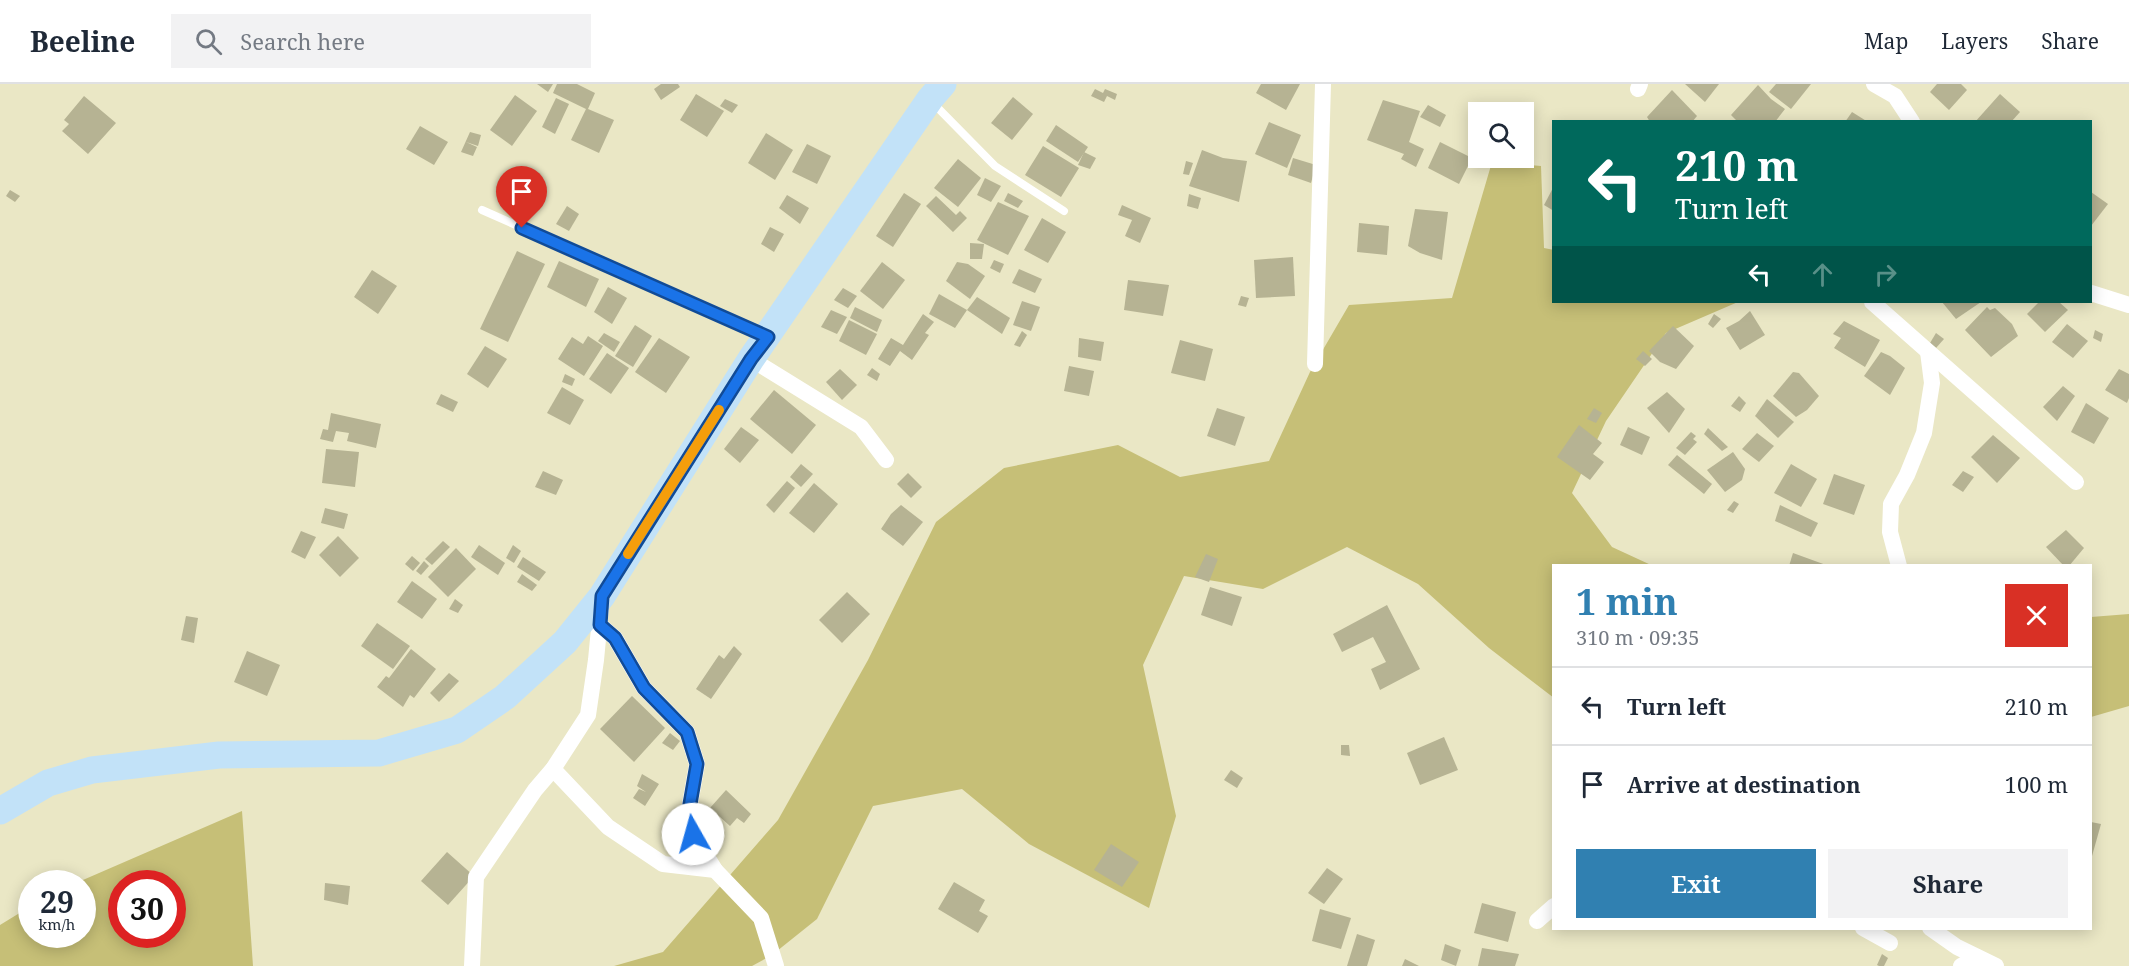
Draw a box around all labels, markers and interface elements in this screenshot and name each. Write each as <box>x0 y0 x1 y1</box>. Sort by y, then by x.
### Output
search box <box>171 14 591 68</box>
text: Beeline <box>30 22 135 60</box>
icon: search <box>192 25 225 58</box>
text: Search here <box>240 26 365 56</box>
text: Map <box>1864 27 1908 55</box>
text: Layers <box>1941 27 2008 55</box>
text: Share <box>2041 27 2099 55</box>
map controls <box>1468 102 1534 168</box>
button: search <box>1468 102 1534 168</box>
text: 210 m <box>1675 136 1799 193</box>
icon: left <box>1576 144 1654 222</box>
pin <box>496 166 547 228</box>
icon: arrive <box>505 175 538 208</box>
text: Turn left <box>1675 190 1788 227</box>
icon: left <box>1743 258 1776 291</box>
icon: ahead <box>1806 258 1839 291</box>
icon: right <box>1869 258 1902 291</box>
text: 1 min <box>1576 577 1678 626</box>
button: close <box>2005 584 2068 647</box>
text: 310 m · 09:35 <box>1576 624 1699 651</box>
icon: left <box>1576 690 1609 723</box>
text: Turn left <box>1627 691 1726 721</box>
text: 210 m <box>2005 691 2068 721</box>
icon: arrive <box>1576 768 1609 801</box>
text: Arrive at destination <box>1627 769 1861 799</box>
text: 100 m <box>2005 769 2068 799</box>
position arrow <box>661 802 725 866</box>
button: Exit <box>1576 849 1816 918</box>
button: Share <box>1828 849 2068 918</box>
speed limit sign: 30 <box>108 870 186 948</box>
text: 29 <box>40 881 74 922</box>
text: km/h <box>39 914 75 934</box>

